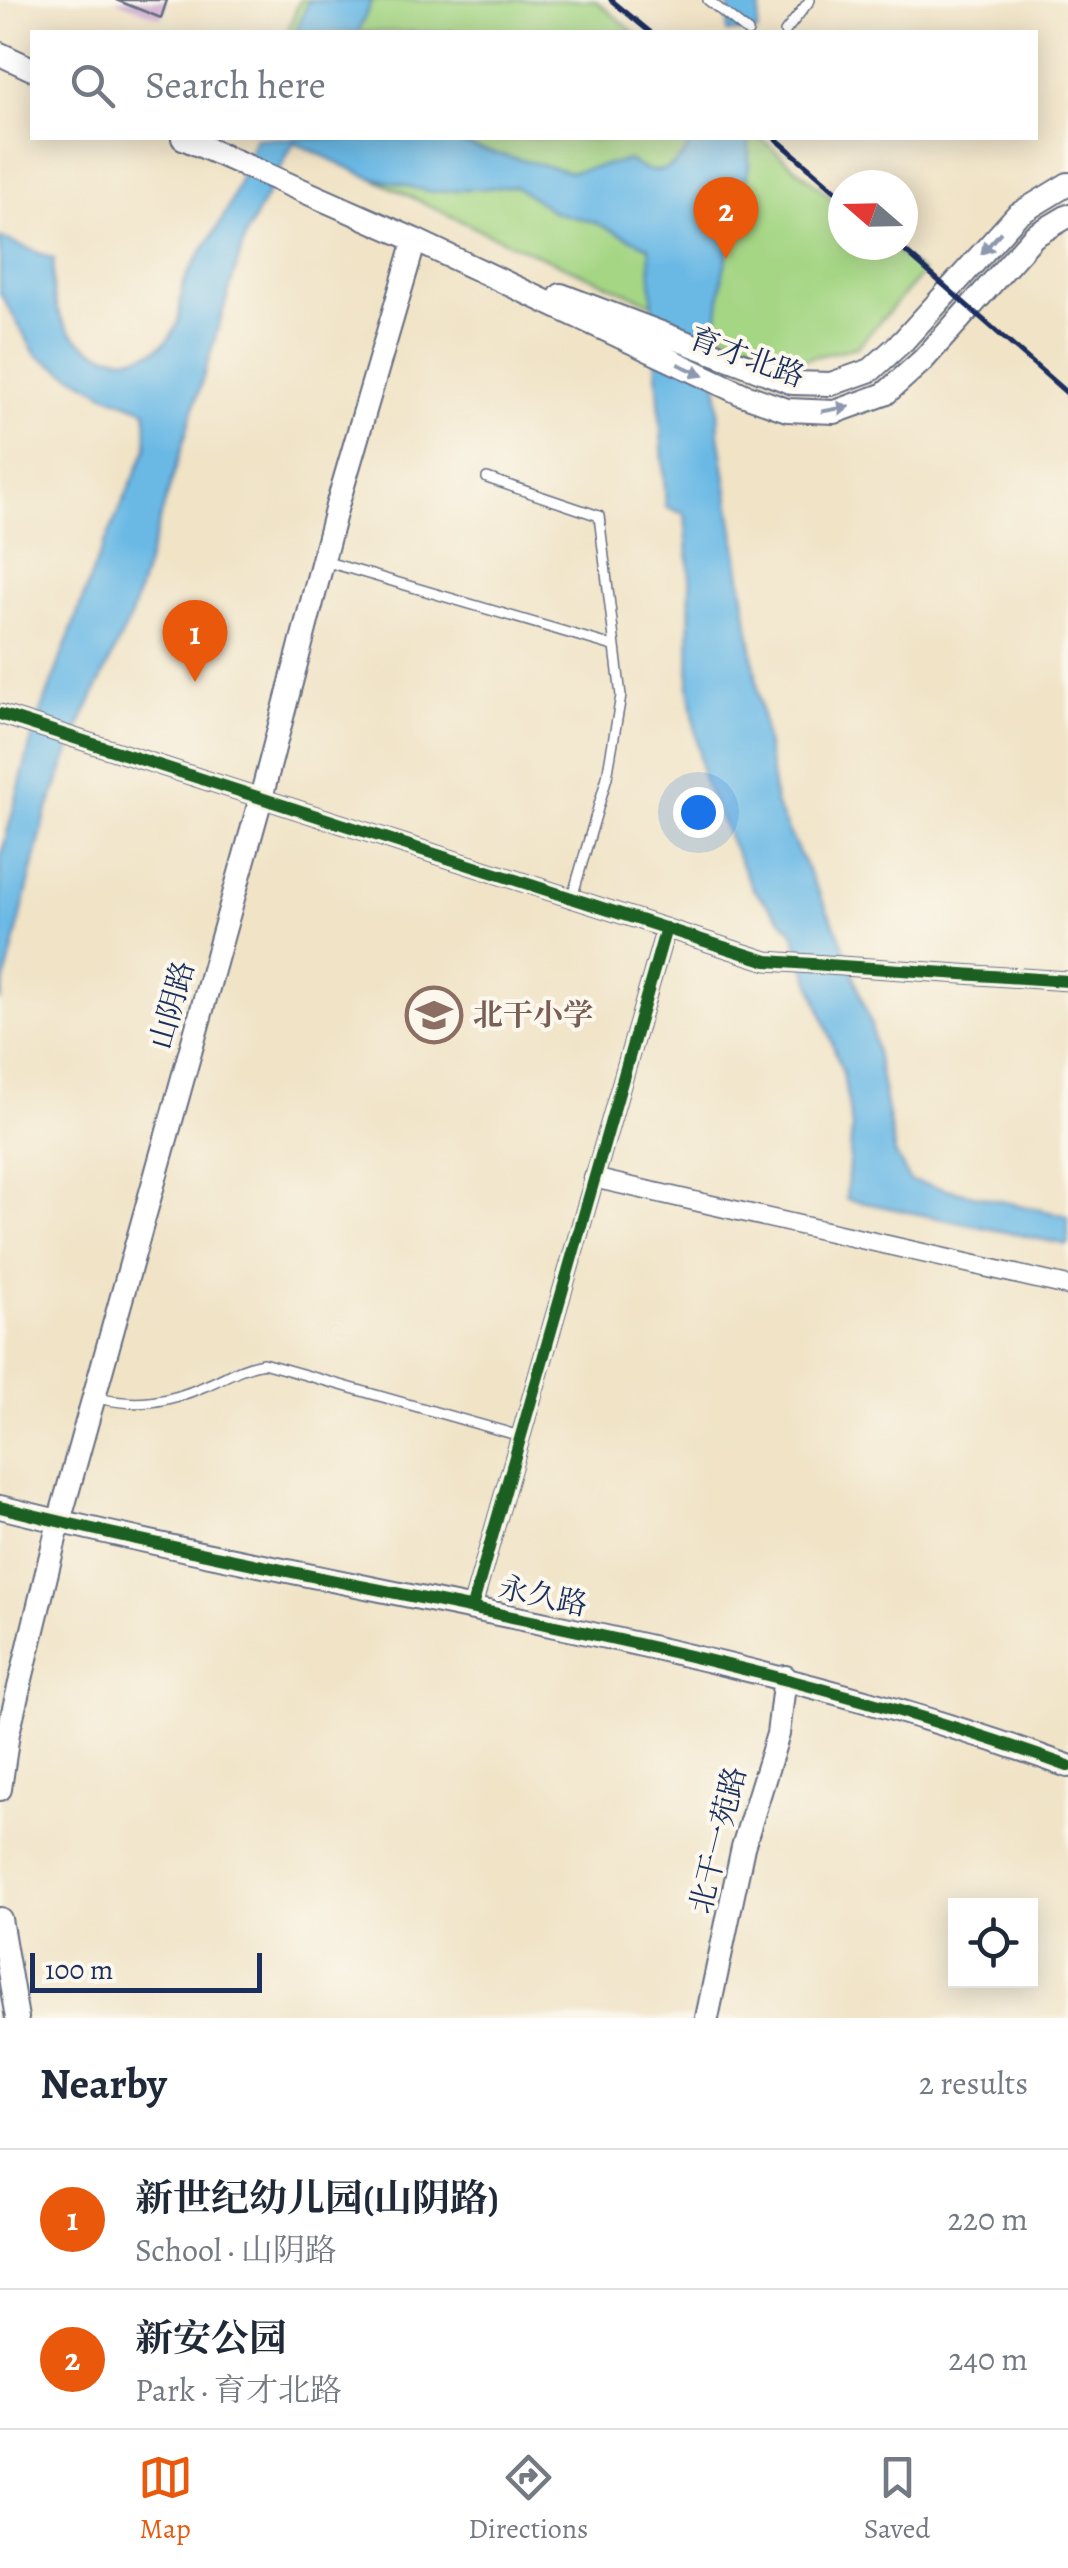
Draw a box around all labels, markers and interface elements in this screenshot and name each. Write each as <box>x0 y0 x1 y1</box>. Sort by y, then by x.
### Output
search box <box>30 30 1038 140</box>
icon: search <box>65 58 120 113</box>
text: Search here <box>145 59 326 111</box>
north arrow <box>828 170 918 260</box>
pin: 2 <box>694 176 758 259</box>
one-way arrow <box>981 230 1003 255</box>
street label: 育才北路 <box>684 318 810 396</box>
one-way arrow <box>677 362 706 379</box>
one-way arrow <box>821 400 852 416</box>
pin: 1 <box>162 600 228 682</box>
your location <box>673 787 724 838</box>
street label: 山阴路 <box>140 956 204 1054</box>
school or university icon: 北干小学 <box>404 985 464 1045</box>
place label: 北干小学 <box>473 995 593 1035</box>
street label: 永久路 <box>495 1567 591 1625</box>
street label: 北干一苑路 <box>680 1762 756 1918</box>
map controls <box>948 1898 1038 1988</box>
button: locate <box>948 1898 1038 1988</box>
scale bar <box>30 1948 262 1992</box>
text: 100 m <box>45 1951 113 1989</box>
text: Nearby <box>40 2055 167 2112</box>
text: 2 results <box>919 2061 1028 2105</box>
text: 新世纪幼儿园(山阴路) <box>135 2172 499 2224</box>
text: 1 <box>67 2197 78 2241</box>
text: 220 m <box>948 2197 1028 2241</box>
text: School · 山阴路 <box>135 2228 337 2272</box>
text: 新安公园 <box>135 2312 287 2364</box>
text: 2 <box>65 2337 80 2381</box>
text: 240 m <box>948 2337 1028 2381</box>
text: Park · 育才北路 <box>135 2368 342 2412</box>
tab: Map <box>138 2450 193 2548</box>
tab: Directions <box>468 2450 588 2548</box>
tab: Saved <box>864 2450 930 2548</box>

